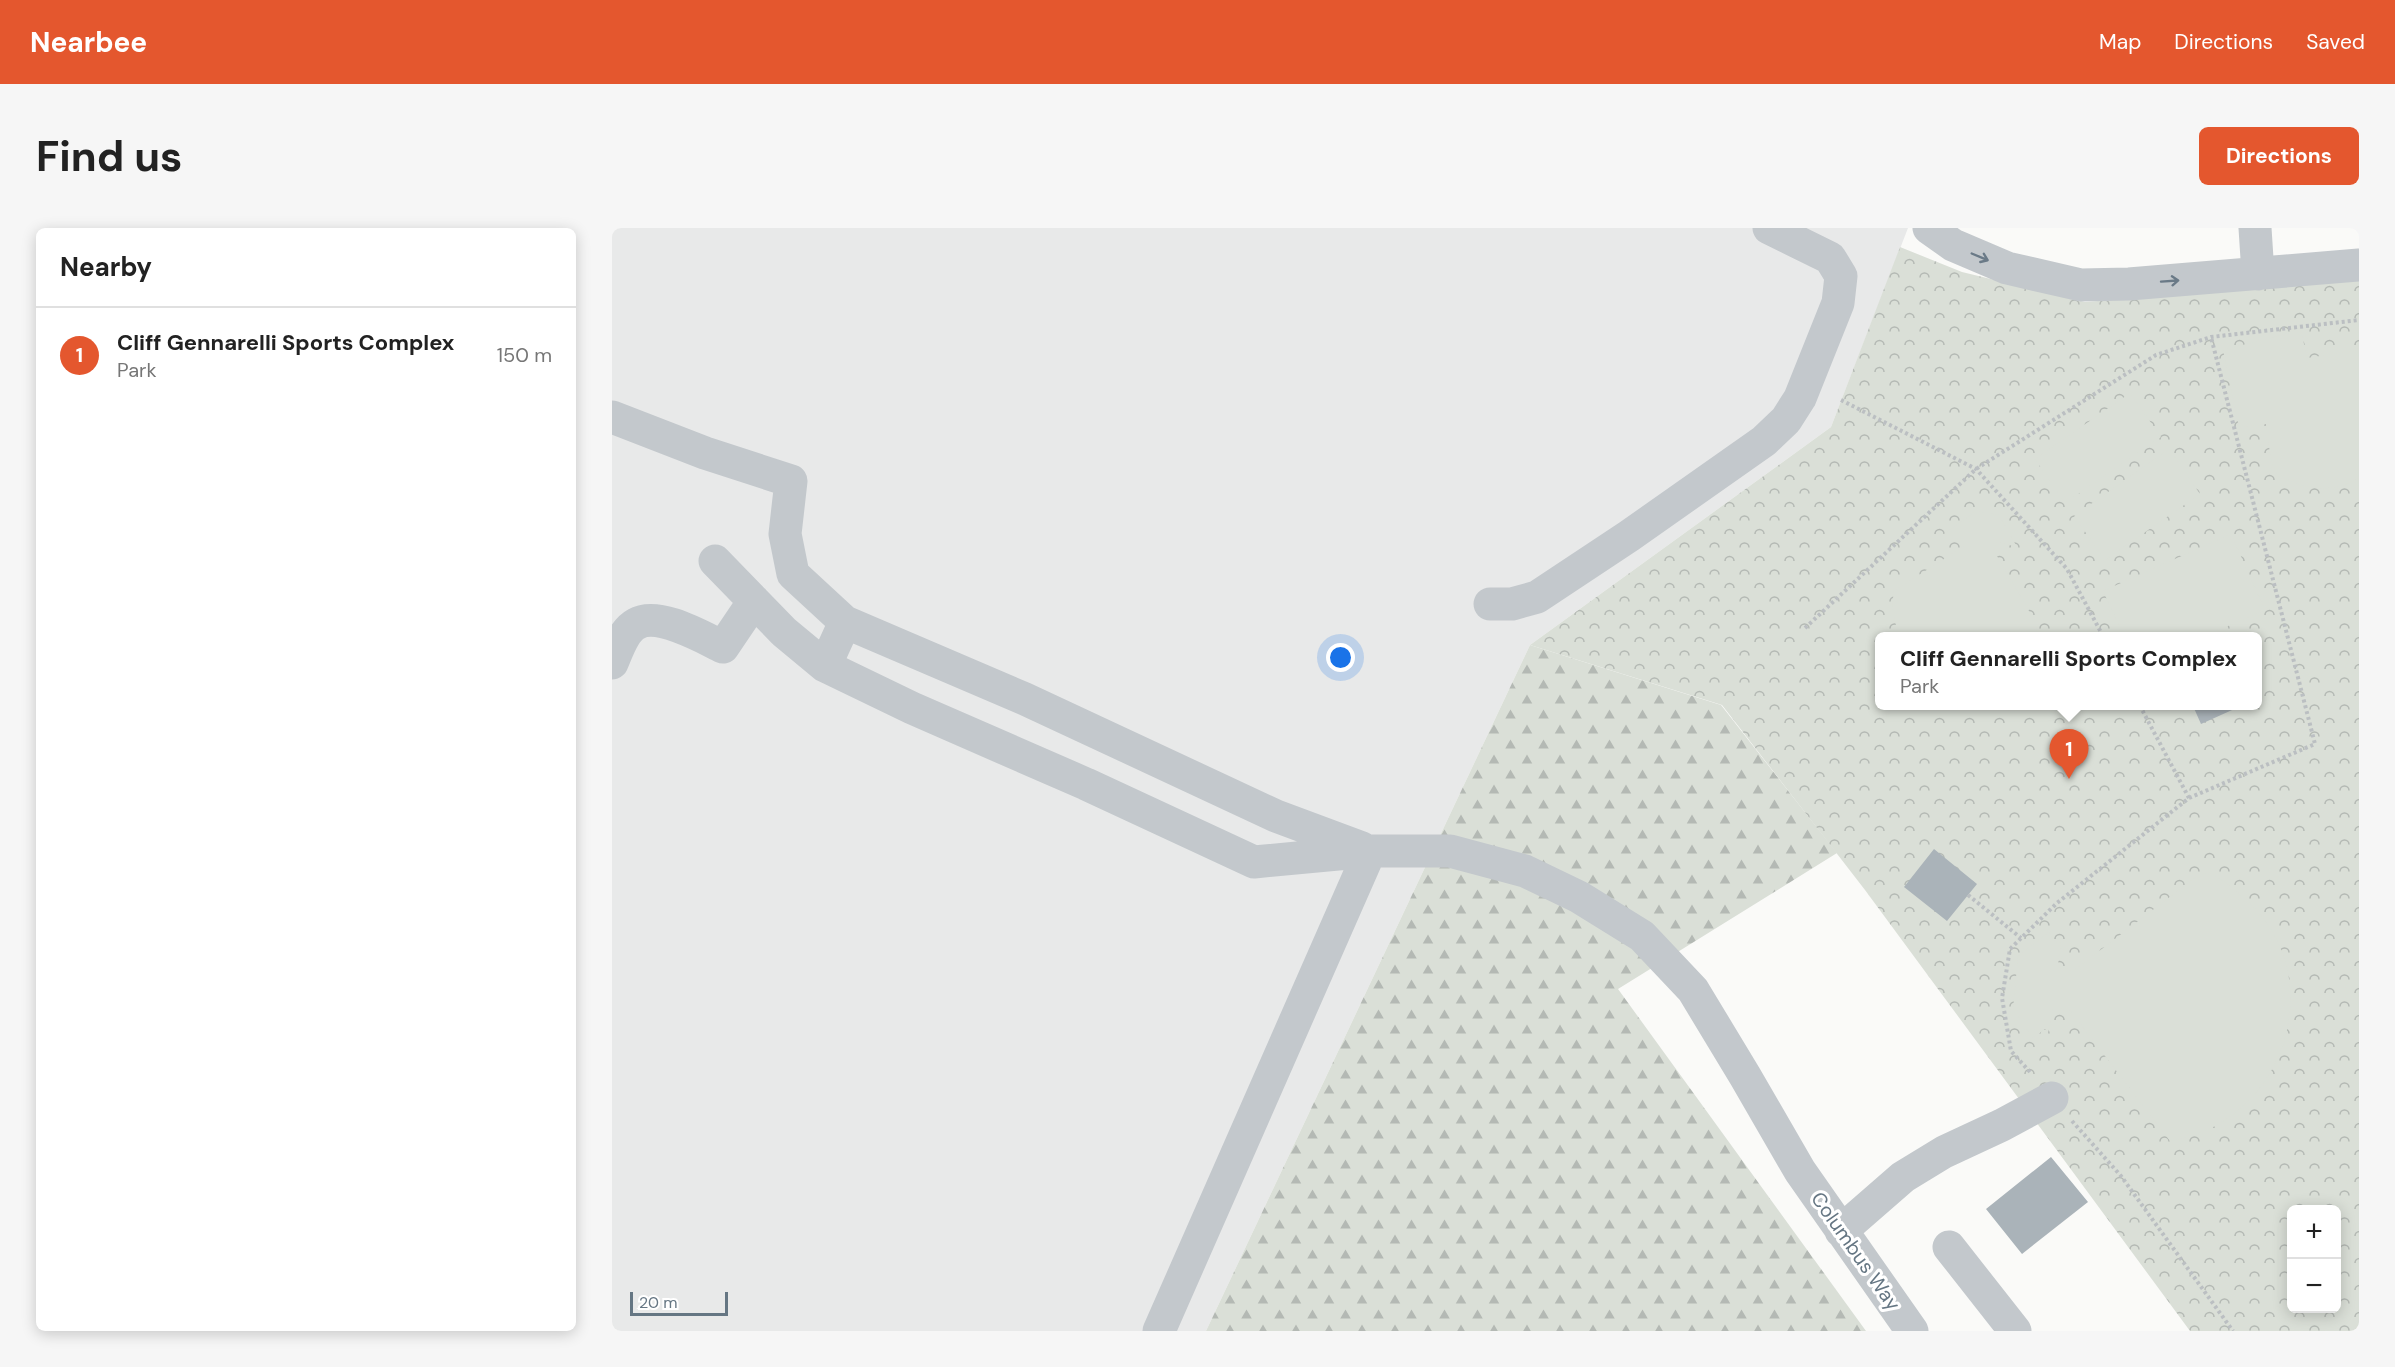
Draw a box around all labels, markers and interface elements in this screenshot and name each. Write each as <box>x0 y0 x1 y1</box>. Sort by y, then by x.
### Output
text: Nearbee <box>30 24 147 61</box>
text: Map <box>2099 28 2141 56</box>
text: Directions <box>2174 28 2273 56</box>
text: Saved <box>2306 28 2365 56</box>
button: Directions <box>2199 127 2359 185</box>
text: Find us <box>36 129 182 184</box>
text: Nearby <box>60 250 152 284</box>
one-way arrow <box>1970 251 1988 263</box>
one-way arrow <box>2160 275 2180 286</box>
text: Cliff Gennarelli Sports Complex <box>117 328 454 357</box>
text: 1 <box>76 342 83 368</box>
text: 150 m <box>497 342 552 368</box>
text: Park <box>117 357 157 383</box>
popup <box>1875 632 2262 710</box>
your location <box>1326 643 1355 672</box>
text: Cliff Gennarelli Sports Complex <box>1900 644 2237 673</box>
text: Park <box>1900 673 1939 699</box>
pin: 1 <box>2050 730 2088 779</box>
street label: Columbus Way <box>1805 1186 1907 1316</box>
map controls <box>2287 1205 2341 1313</box>
button: + <box>2287 1205 2341 1259</box>
button: − <box>2287 1259 2341 1313</box>
scale bar <box>630 1289 728 1316</box>
text: 20 m <box>639 1292 678 1313</box>

